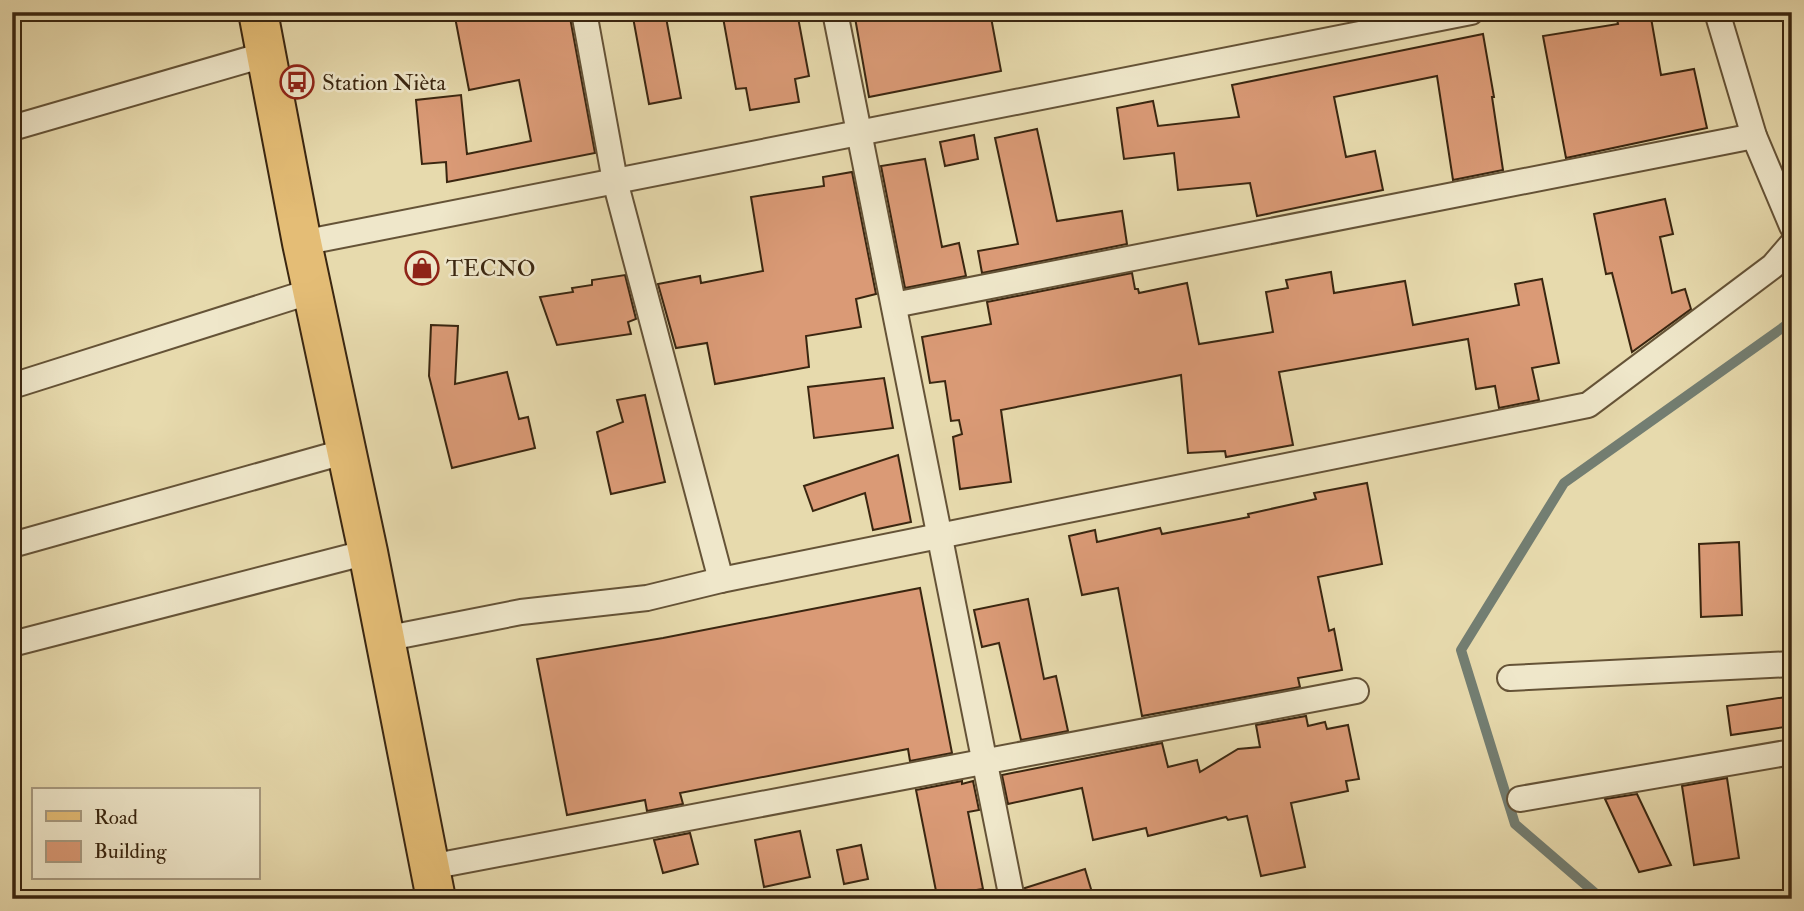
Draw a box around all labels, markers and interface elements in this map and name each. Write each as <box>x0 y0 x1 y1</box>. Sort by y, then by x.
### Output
bus stop icon: Station Nièta <box>278 63 316 101</box>
place label: Station Nièta <box>322 68 446 97</box>
shop icon: TECNO <box>403 249 441 287</box>
place label: TECNO <box>446 254 536 283</box>
legend <box>32 788 259 880</box>
text: Road <box>94 804 139 831</box>
text: Building <box>94 838 167 865</box>

